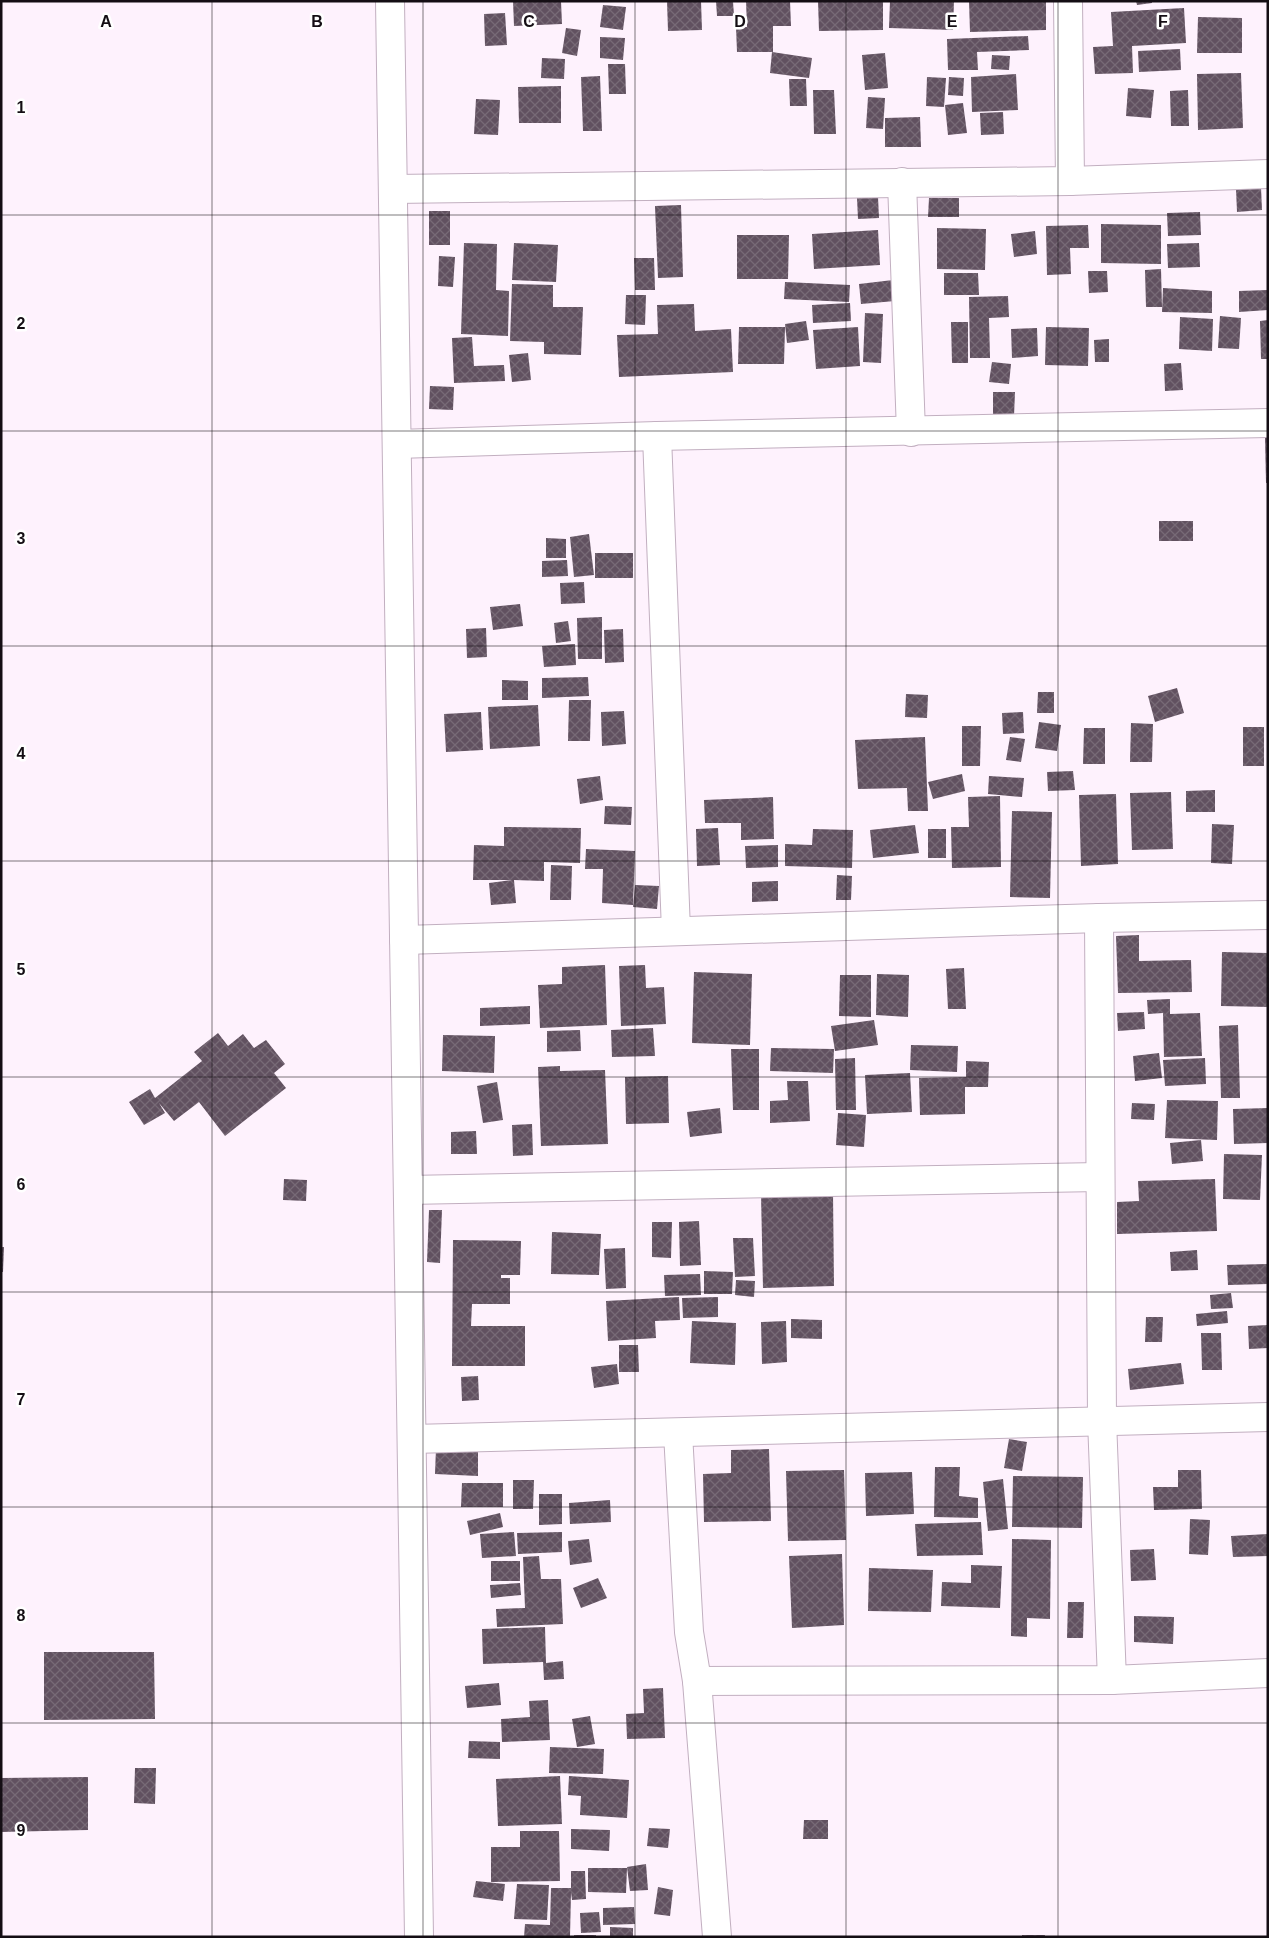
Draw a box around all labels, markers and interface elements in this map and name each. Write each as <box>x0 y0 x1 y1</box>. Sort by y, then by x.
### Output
text: A <box>100 13 112 30</box>
text: B <box>311 13 323 30</box>
text: C <box>523 13 535 30</box>
text: D <box>734 13 746 30</box>
text: E <box>947 13 958 30</box>
text: F <box>1158 13 1168 30</box>
text: 1 <box>17 99 26 116</box>
text: 2 <box>17 315 26 332</box>
text: 3 <box>17 530 26 547</box>
text: 4 <box>17 745 26 762</box>
text: 5 <box>17 961 26 978</box>
text: 6 <box>17 1176 26 1193</box>
text: 7 <box>17 1391 26 1408</box>
text: 8 <box>17 1607 26 1624</box>
text: 9 <box>17 1822 26 1839</box>

